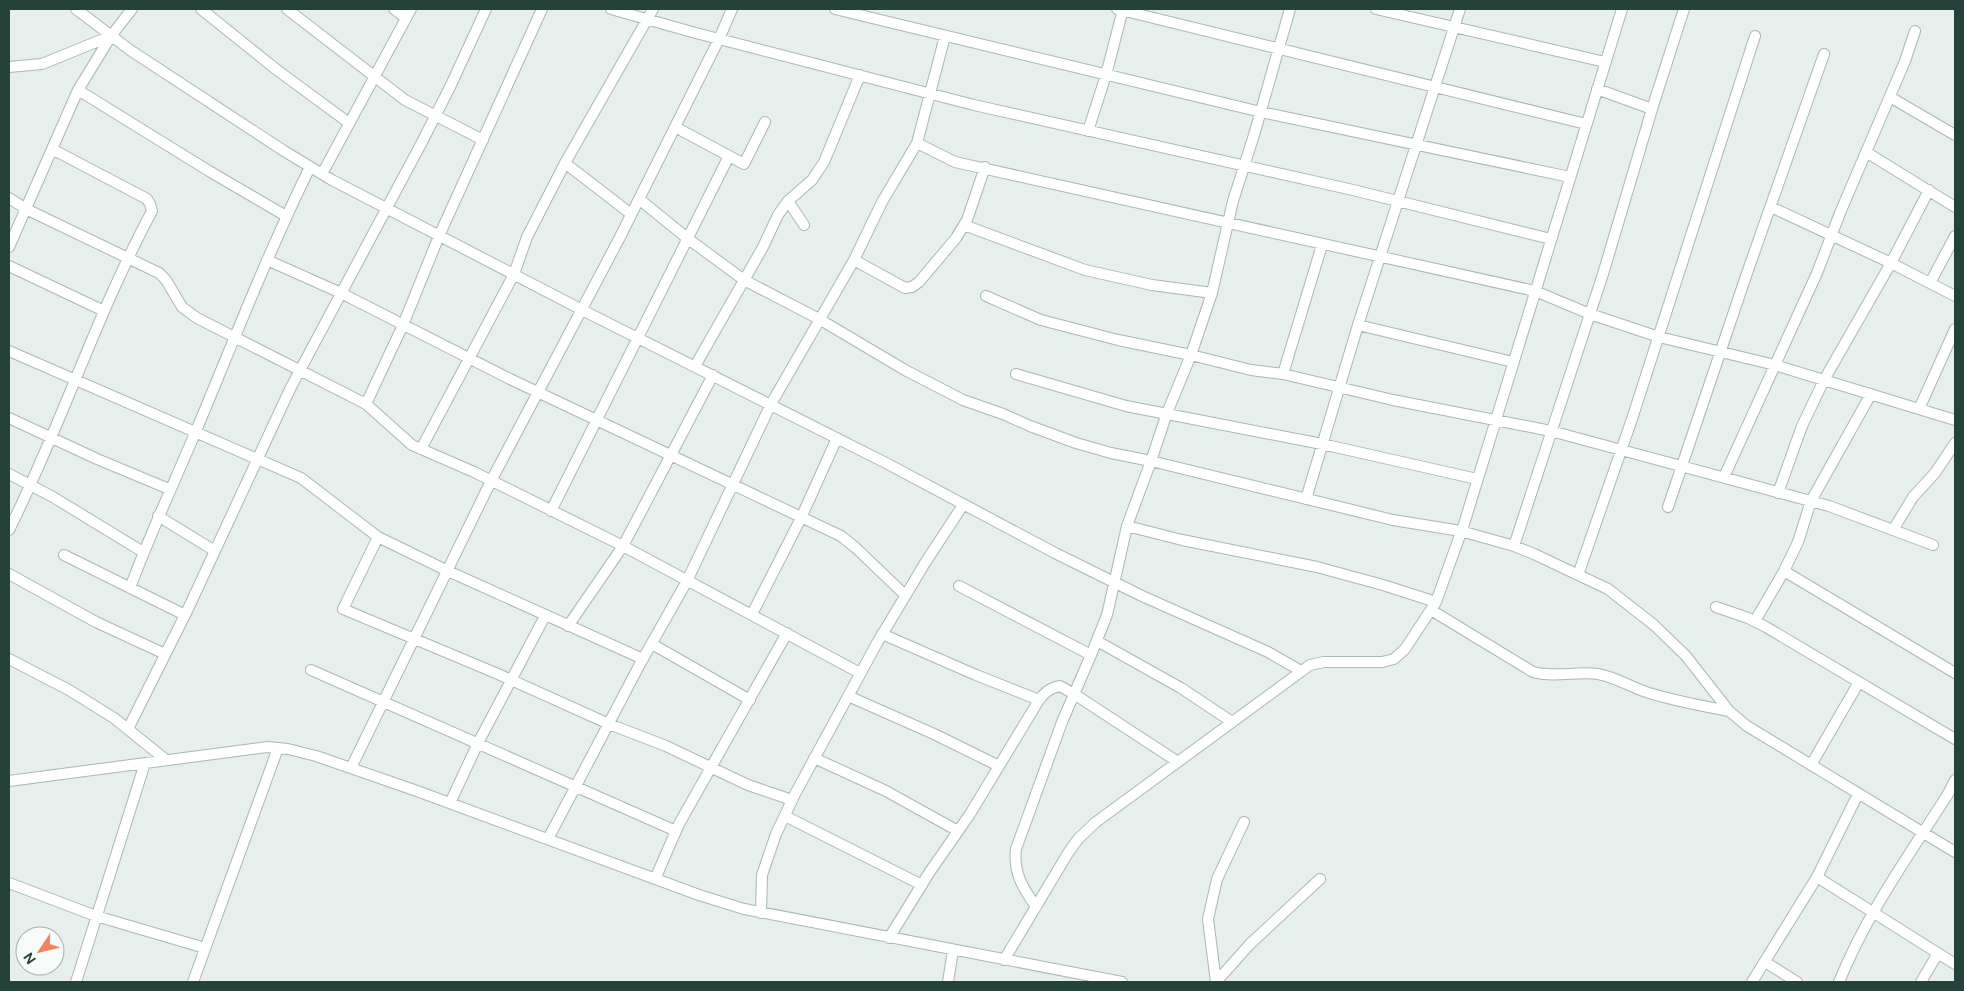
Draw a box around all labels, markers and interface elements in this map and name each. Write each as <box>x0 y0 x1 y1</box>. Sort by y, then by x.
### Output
north arrow <box>15 926 65 976</box>
text: N <box>19 949 40 968</box>

